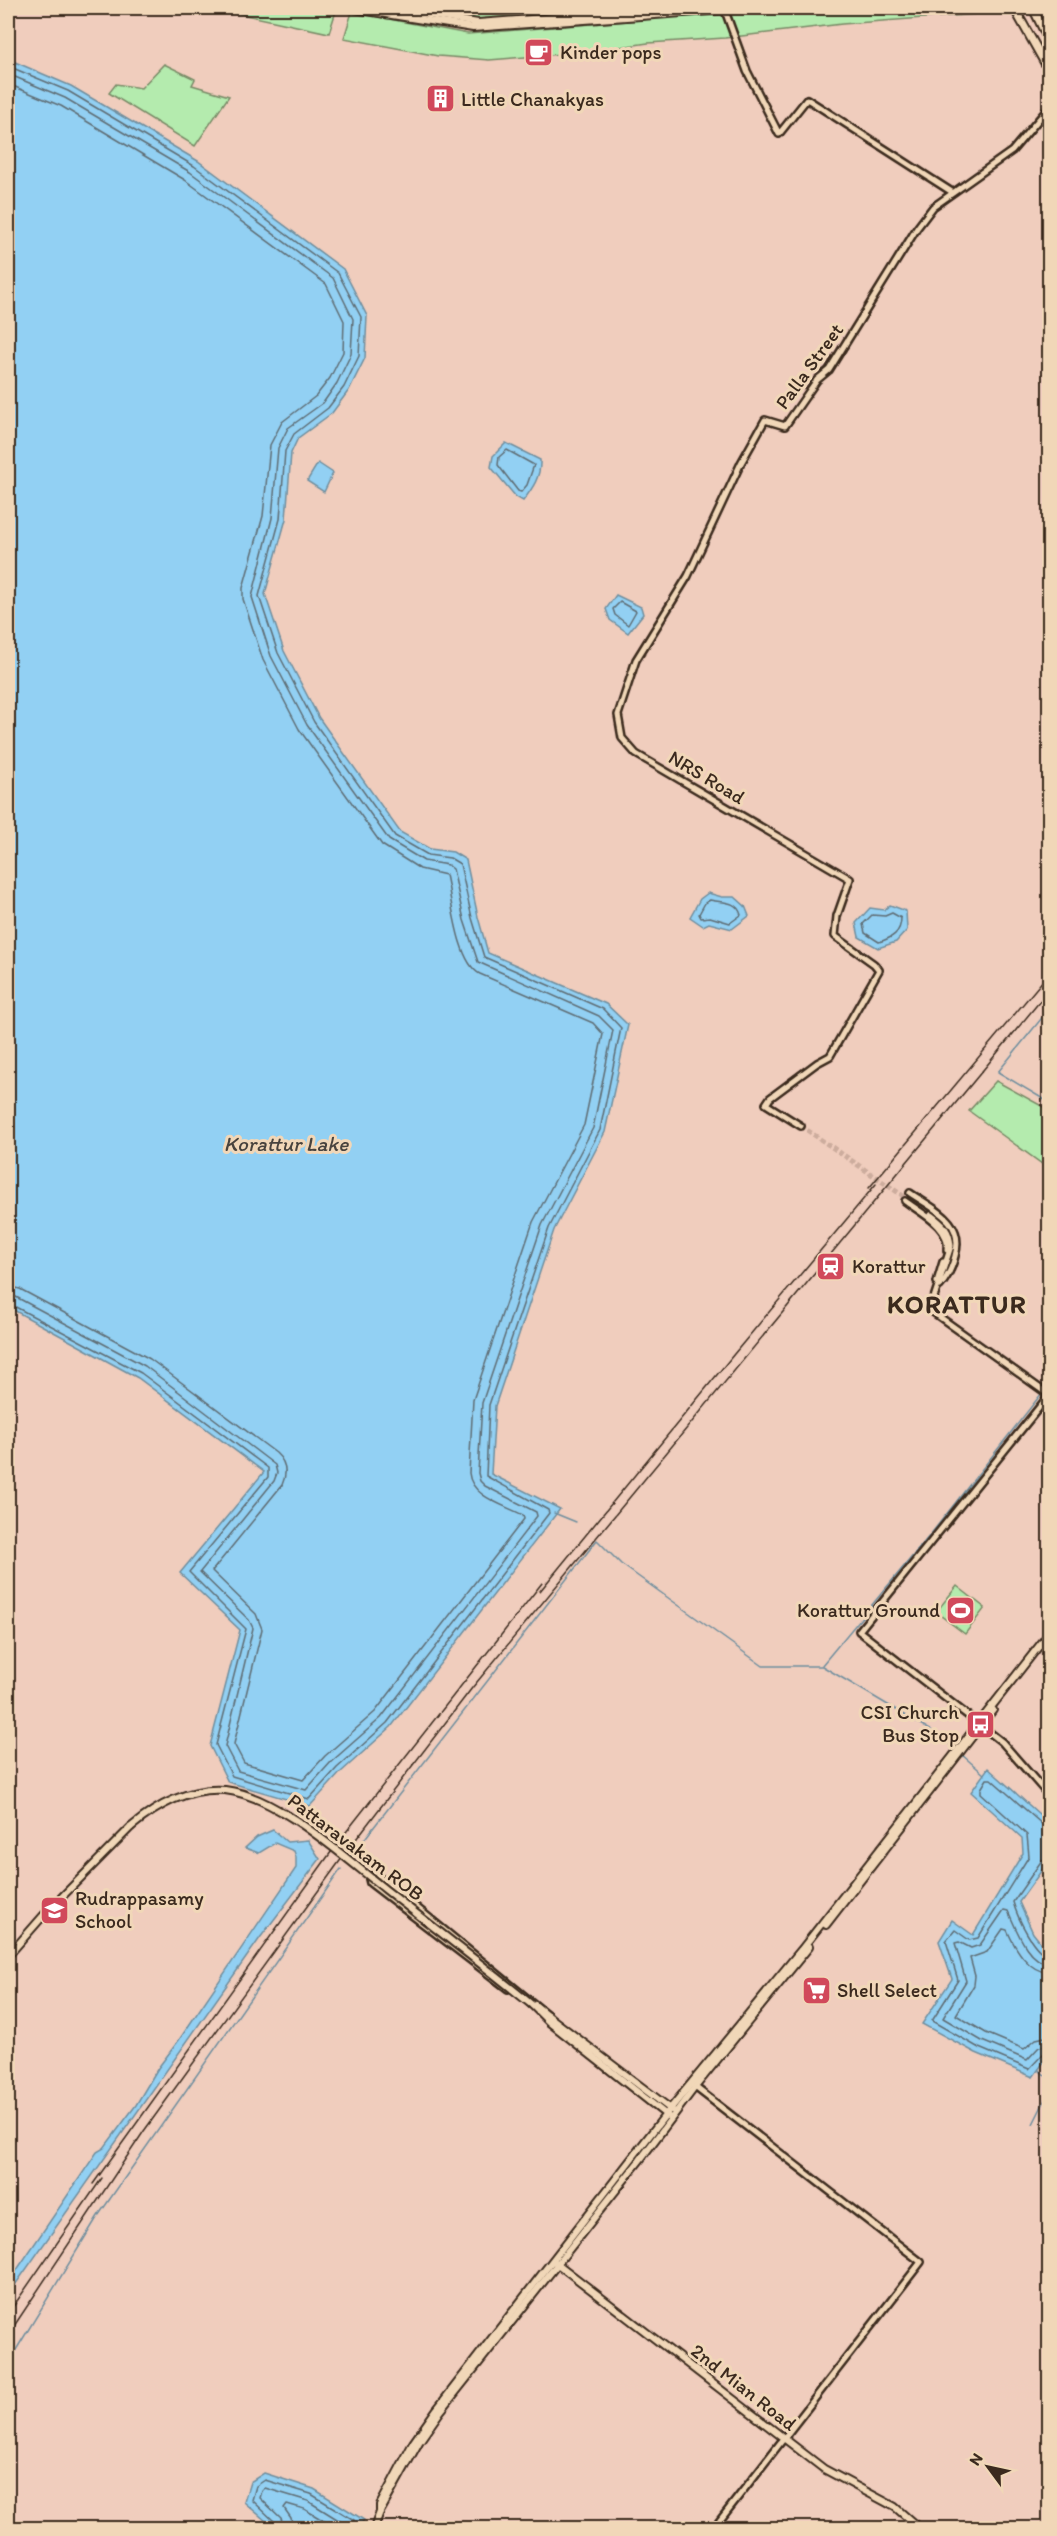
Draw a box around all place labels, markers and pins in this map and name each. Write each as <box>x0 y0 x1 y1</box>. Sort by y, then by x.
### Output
cafe icon: Kinder pops <box>523 36 555 68</box>
place label: Kinder pops <box>560 40 661 64</box>
building icon: Little Chanakyas <box>424 83 456 115</box>
place label: Little Chanakyas <box>461 87 604 111</box>
station icon: Korattur <box>815 1250 847 1282</box>
place label: Korattur <box>852 1254 926 1278</box>
sports icon: Korattur Ground <box>945 1594 977 1626</box>
place label: Korattur Ground <box>797 1598 940 1622</box>
place label: CSI Church Bus Stop <box>861 1700 959 1747</box>
bus stop icon: CSI Church Bus Stop <box>964 1708 996 1740</box>
place label: Rudrappasamy School <box>75 1886 204 1933</box>
school or university icon: Rudrappasamy School <box>38 1894 70 1926</box>
supermarket icon: Shell Select <box>800 1974 832 2006</box>
place label: Shell Select <box>837 1978 937 2002</box>

